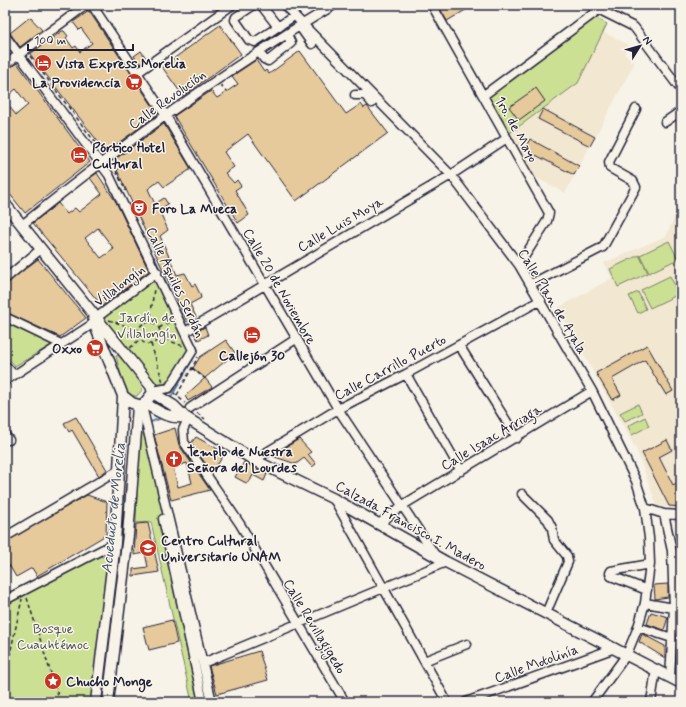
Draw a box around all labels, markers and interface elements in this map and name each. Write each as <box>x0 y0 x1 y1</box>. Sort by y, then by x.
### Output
scale bar <box>28 26 133 52</box>
north arrow <box>620 26 660 66</box>
text: 100 m <box>34 33 66 49</box>
text: N <box>639 33 655 48</box>
hotel icon: Vista Express Morelia <box>33 53 53 73</box>
place label: Vista Express Morelia <box>56 55 186 73</box>
street label: Calle Revolución <box>125 66 210 134</box>
supermarket icon: La Providencia <box>124 72 144 92</box>
place label: La Providencia <box>32 74 121 92</box>
street label: 1ro. de Mayo <box>491 93 542 166</box>
place label: Pórtico Hotel Cultural <box>92 139 165 173</box>
hotel icon: Pórtico Hotel Cultural <box>69 145 89 165</box>
street label: Calle Luis Moya <box>294 193 387 257</box>
theatre icon: Foro La Mueca <box>129 198 149 218</box>
place label: Foro La Mueca <box>152 200 237 218</box>
street label: Calle Aquiles Serdán <box>142 224 209 341</box>
street label: Calle 20 de Noviembre <box>239 225 320 348</box>
street label: Calle Plan de Ayala <box>514 245 591 358</box>
street label: Villalongín <box>90 261 149 312</box>
park label: Jardín de Villalongín <box>117 309 177 344</box>
hotel icon: Callejón 30 <box>242 325 262 345</box>
street label: Calle Carrillo Puerto <box>331 331 450 405</box>
supermarket icon: Oxxo <box>85 338 105 358</box>
place label: Oxxo <box>52 340 82 358</box>
place label: Callejón 30 <box>219 347 285 365</box>
street label: Calle Isaac Arriaga <box>438 400 547 477</box>
water label: Acueducto de Morelia <box>97 441 131 575</box>
place label: Templo de Nuestra Señora del Lourdes <box>187 443 298 477</box>
church icon: Templo de Nuestra Señora del Lourdes <box>164 449 184 469</box>
street label: Calzada Francisco I. Madero <box>332 477 489 575</box>
place label: Centro Cultural Universitario UNAM <box>161 532 281 566</box>
school or university icon: Centro Cultural Universitario UNAM <box>138 538 158 558</box>
street label: Calle Revillagigedo <box>277 576 350 679</box>
park label: Bosque Cuauhtémoc <box>17 620 90 654</box>
street label: Calle Motolinía <box>492 640 581 687</box>
place icon: Chucho Monge <box>43 671 63 691</box>
place label: Chucho Monge <box>66 673 153 693</box>

